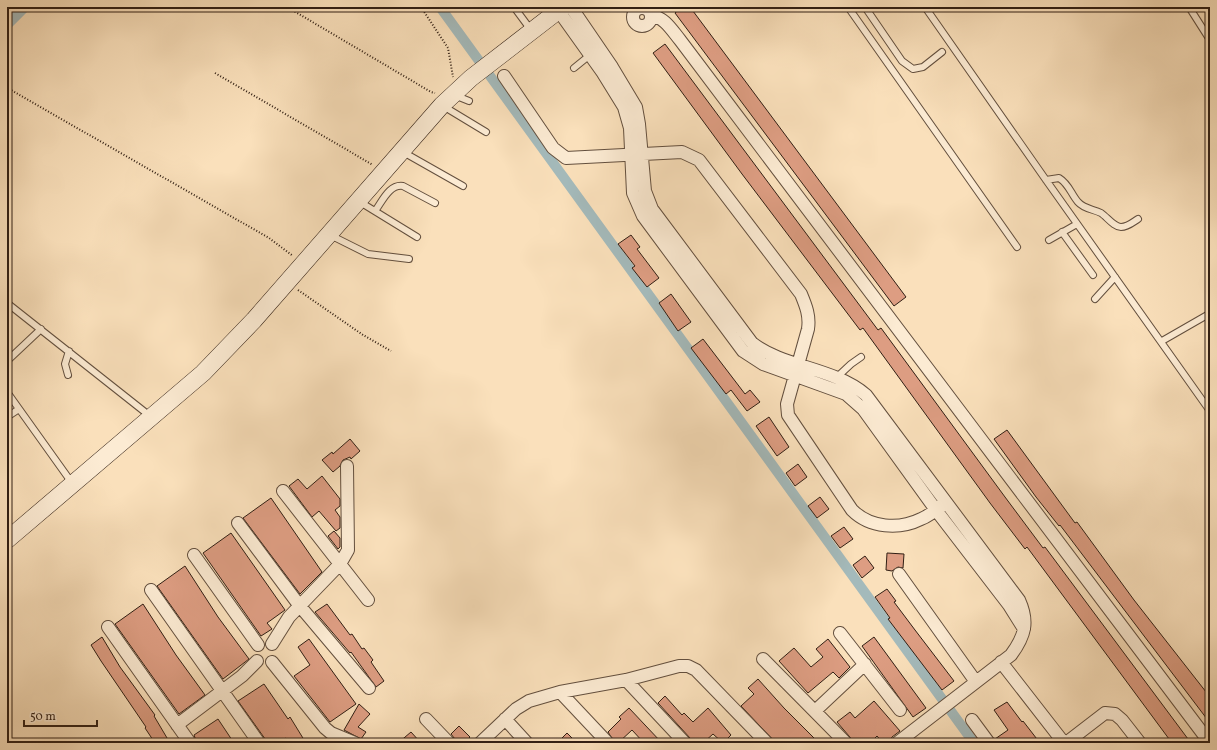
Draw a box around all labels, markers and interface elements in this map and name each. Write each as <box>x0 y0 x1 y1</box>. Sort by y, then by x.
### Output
scale bar <box>24 702 97 728</box>
text: 50 m <box>30 709 56 725</box>

